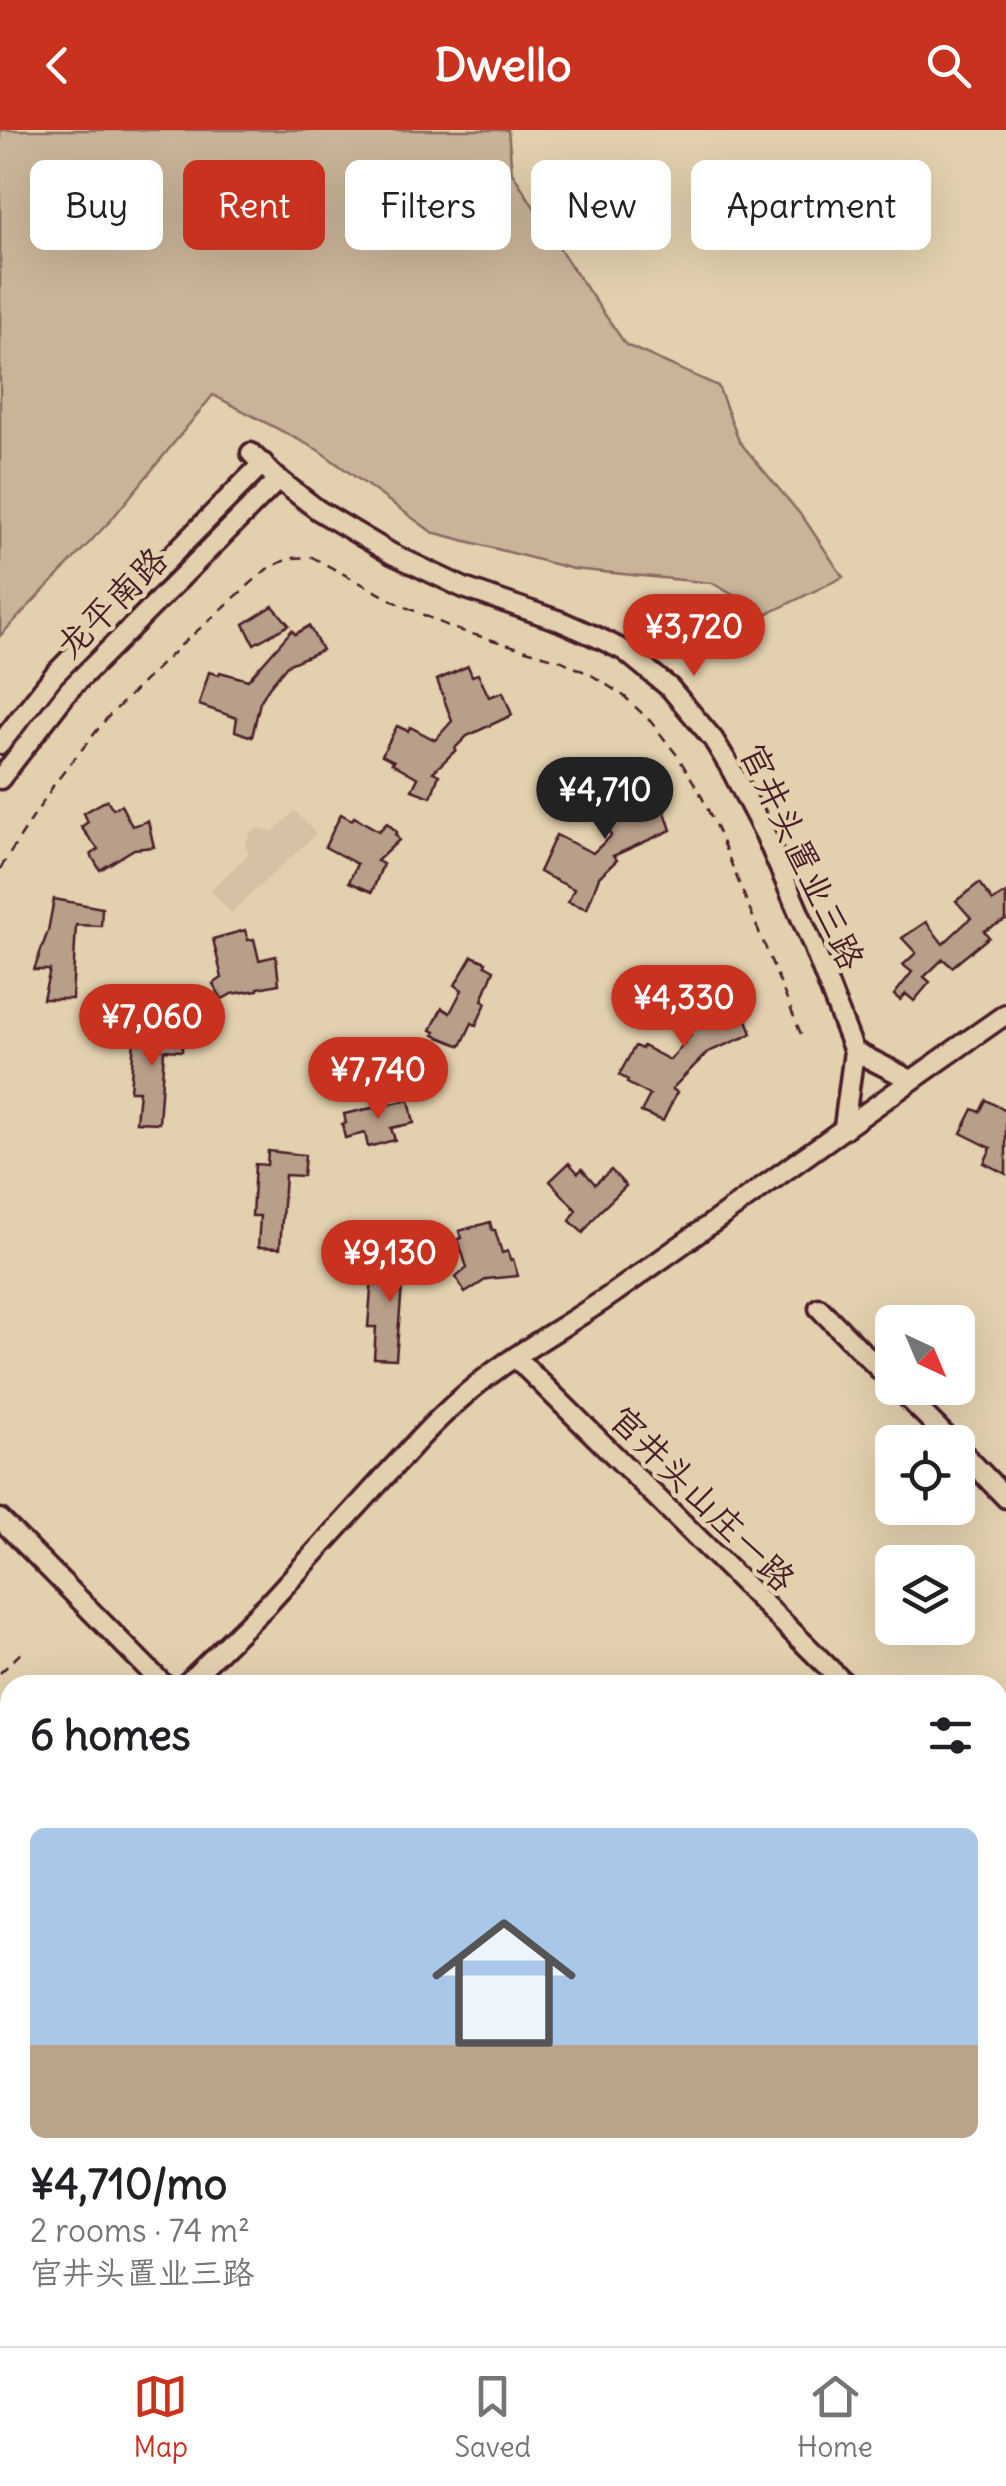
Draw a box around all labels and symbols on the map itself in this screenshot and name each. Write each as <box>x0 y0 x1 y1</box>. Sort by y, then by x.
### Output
street label: 龙平南路 <box>46 537 176 667</box>
pin: ¥3,720 <box>613 594 775 679</box>
street label: 官井头置业三路 <box>731 736 875 976</box>
pin: ¥4,710 <box>524 757 686 842</box>
pin: ¥4,330 <box>603 965 765 1050</box>
pin: ¥7,060 <box>71 984 233 1069</box>
pin: ¥7,740 <box>297 1037 459 1122</box>
pin: ¥9,130 <box>309 1220 471 1305</box>
north arrow <box>875 1305 975 1405</box>
street label: 官井头山庄一路 <box>601 1396 805 1600</box>

